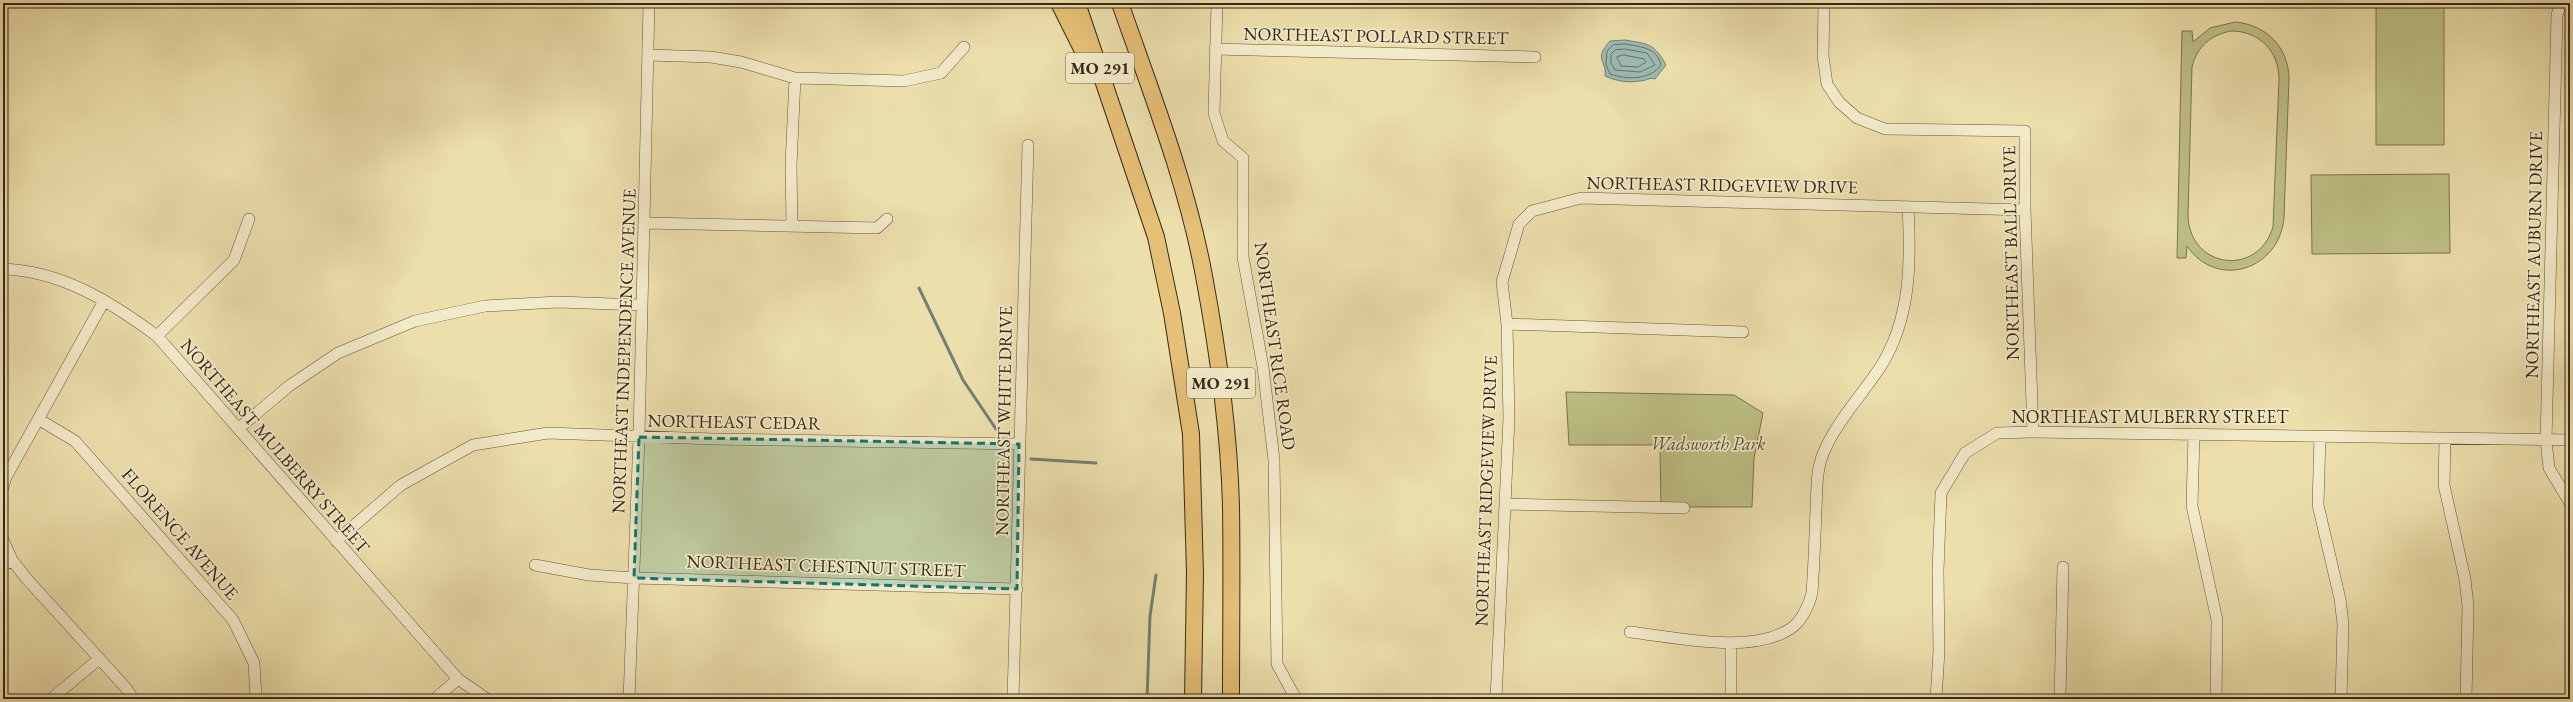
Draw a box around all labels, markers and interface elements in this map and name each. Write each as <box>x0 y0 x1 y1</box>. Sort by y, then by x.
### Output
street label: NORTHEAST POLLARD STREET <box>1243 22 1510 49</box>
road number: MO 291 <box>1066 53 1134 83</box>
street label: NORTHEAST AUBURN DRIVE <box>2520 131 2547 379</box>
street label: NORTHEAST BALL DRIVE <box>1997 145 2024 361</box>
street label: NORTHEAST RIDGEVIEW DRIVE <box>1586 171 1858 198</box>
street label: NORTHEAST INDEPENDENCE AVENUE <box>606 188 641 514</box>
street label: NORTHEAST RICE ROAD <box>1250 240 1301 451</box>
street label: NORTHEAST WHITE DRIVE <box>990 306 1017 536</box>
street label: NORTHEAST MULBERRY STREET <box>176 334 375 558</box>
street label: NORTHEAST RIDGEVIEW DRIVE <box>1469 355 1502 627</box>
road number: MO 291 <box>1187 368 1255 398</box>
street label: NORTHEAST MULBERRY STREET <box>2012 405 2289 428</box>
street label: NORTHEAST CEDAR <box>647 408 821 435</box>
park label: Wadsworth Park <box>1651 432 1765 455</box>
street label: FLORENCE AVENUE <box>117 463 244 604</box>
street label: NORTHEAST CHESTNUT STREET <box>686 549 967 582</box>

